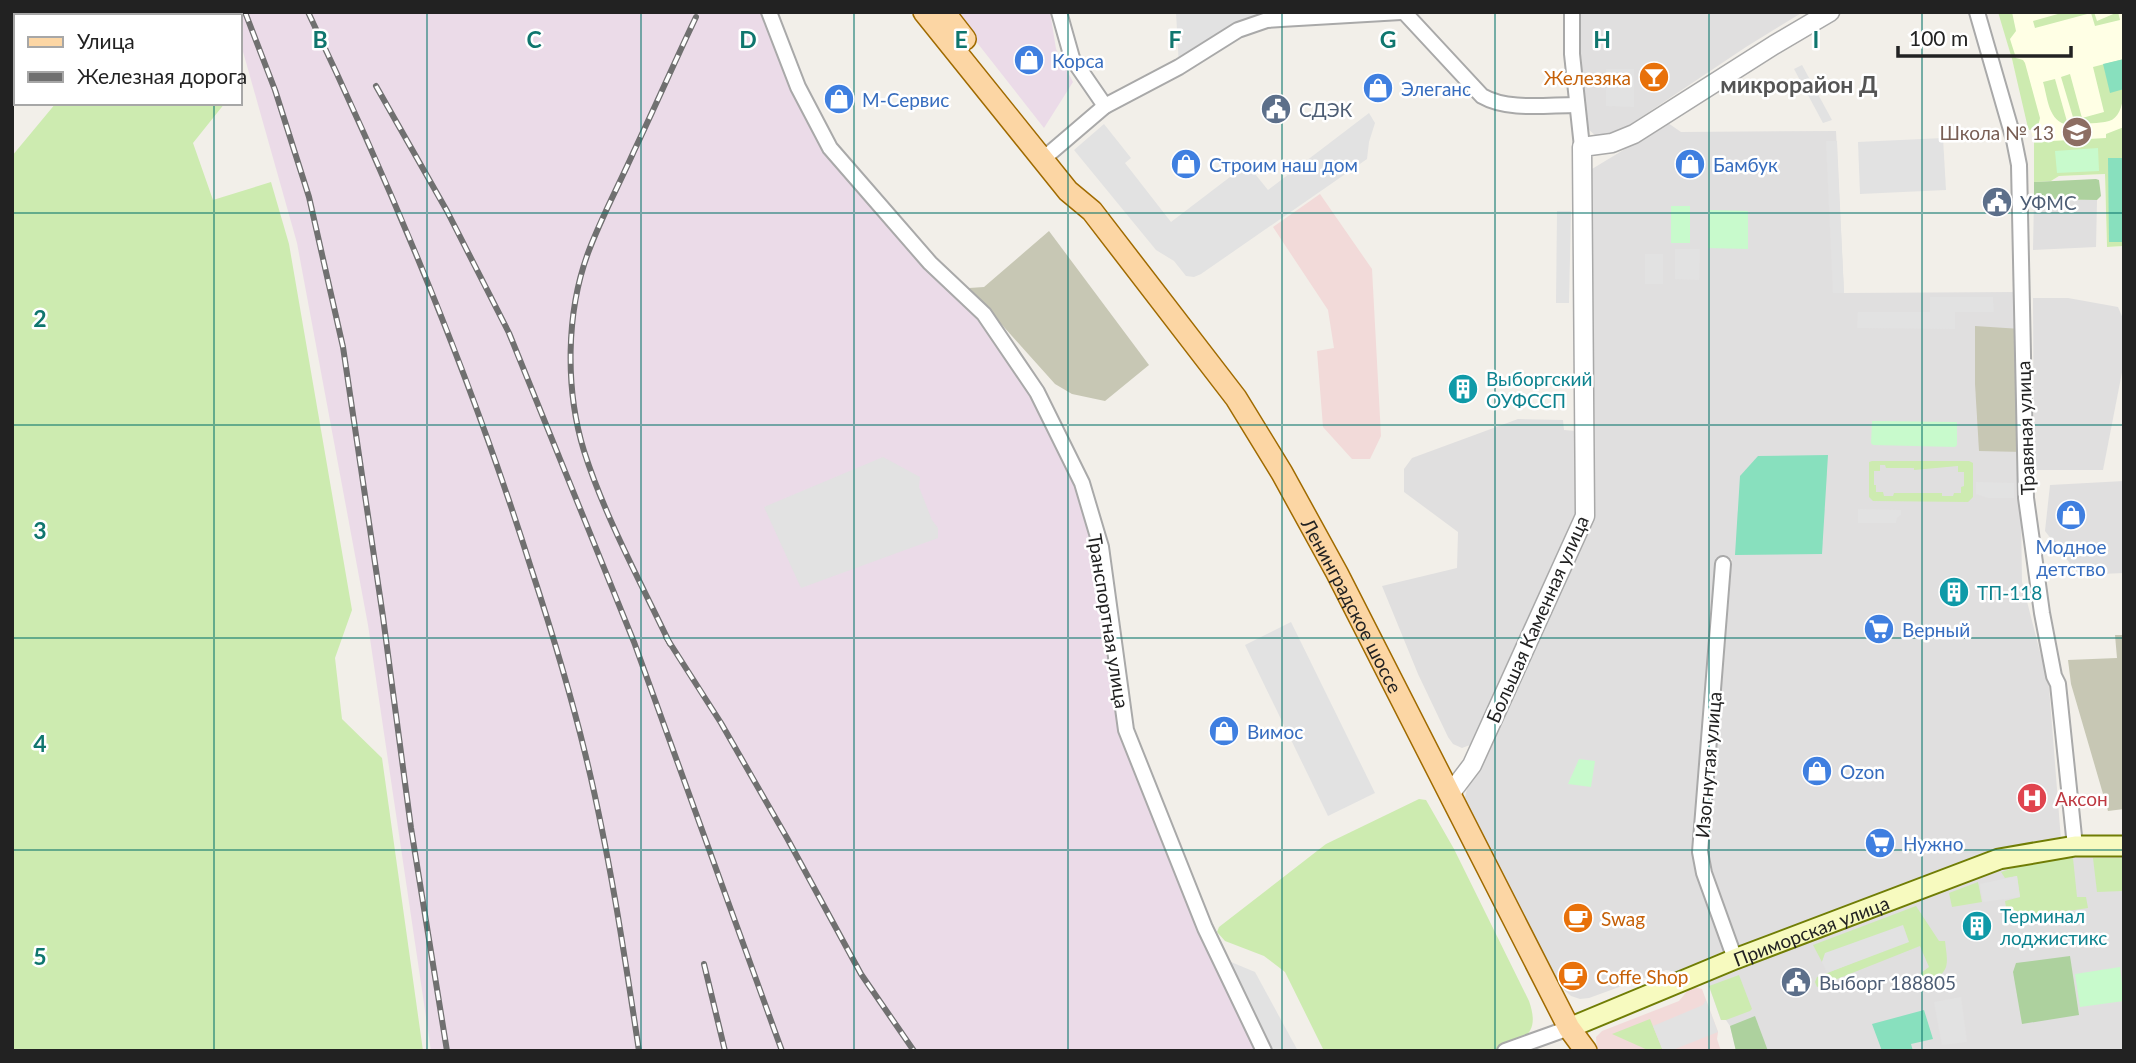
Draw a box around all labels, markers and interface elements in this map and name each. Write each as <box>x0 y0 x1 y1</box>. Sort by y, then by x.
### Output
legend <box>14 14 242 105</box>
scale bar <box>1898 14 2071 58</box>
text: B <box>312 25 328 53</box>
text: C <box>526 25 542 53</box>
text: D <box>739 25 757 53</box>
text: E <box>954 25 968 53</box>
text: F <box>1168 25 1182 53</box>
text: G <box>1380 25 1396 53</box>
text: H <box>1593 25 1611 53</box>
text: I <box>1813 25 1819 53</box>
text: 100 m <box>1909 25 1968 50</box>
text: Улица <box>77 28 135 53</box>
shop icon: Корса <box>1012 43 1046 77</box>
place label: Корса <box>1052 49 1104 72</box>
bar icon: Железяка <box>1637 60 1671 94</box>
text: Железная дорога <box>77 63 247 88</box>
place label: Железяка <box>1544 66 1631 89</box>
district label: микрорайон Д <box>1720 70 1878 98</box>
shop icon: Элеганс <box>1361 71 1395 105</box>
place label: Элеганс <box>1401 77 1471 100</box>
shop icon: М-Сервис <box>822 82 856 116</box>
place label: М-Сервис <box>862 88 949 111</box>
public building icon: СДЭК <box>1259 92 1293 126</box>
place label: СДЭК <box>1299 98 1352 121</box>
school or university icon: Школа № 13 <box>2060 115 2094 149</box>
place label: Школа № 13 <box>1939 121 2054 144</box>
shop icon: Строим наш дом <box>1169 147 1203 181</box>
shop icon: Бамбук <box>1673 147 1707 181</box>
place label: Строим наш дом <box>1209 153 1358 176</box>
place label: Бамбук <box>1713 153 1778 176</box>
public building icon: УФМС <box>1980 185 2014 219</box>
place label: УФМС <box>2020 191 2077 214</box>
text: 2 <box>33 304 47 332</box>
street label: Травяная улица <box>2011 361 2039 495</box>
place label: Выборгский ОУФССП <box>1486 367 1592 412</box>
building icon: Выборгский ОУФССП <box>1446 372 1480 406</box>
shop icon: Модное детство <box>2054 498 2088 532</box>
street label: Большая Каменная улица <box>1481 512 1593 726</box>
street label: Ленинградское шоссе <box>1297 513 1408 697</box>
text: 3 <box>33 516 47 544</box>
street label: Транспортная улица <box>1084 532 1134 710</box>
place label: Модное детство <box>2035 535 2107 580</box>
building icon: ТП-118 <box>1937 575 1971 609</box>
place label: ТП-118 <box>1977 581 2042 604</box>
supermarket icon: Верный <box>1862 612 1896 646</box>
place label: Верный <box>1902 618 1970 641</box>
street label: Изогнутая улица <box>1690 691 1726 839</box>
shop icon: Вимос <box>1207 714 1241 748</box>
place label: Вимос <box>1247 720 1303 743</box>
text: 4 <box>33 729 47 757</box>
shop icon: Ozon <box>1800 754 1834 788</box>
place label: Ozon <box>1840 760 1885 783</box>
hospital icon: Аксон <box>2015 781 2049 815</box>
place label: Аксон <box>2055 787 2108 810</box>
supermarket icon: Нужно <box>1863 826 1897 860</box>
place label: Нужно <box>1903 832 1964 855</box>
street label: Приморская улица <box>1730 890 1892 970</box>
cafe icon: Swag <box>1561 901 1595 935</box>
place label: Терминал лоджистикс <box>2000 904 2107 949</box>
place label: Swag <box>1601 907 1645 930</box>
building icon: Терминал лоджистикс <box>1960 909 1994 943</box>
text: 5 <box>33 942 47 970</box>
cafe icon: Coffe Shop <box>1556 959 1590 993</box>
place label: Coffe Shop <box>1596 965 1688 988</box>
public building icon: Выборг 188805 <box>1779 965 1813 999</box>
place label: Выборг 188805 <box>1819 971 1956 994</box>

